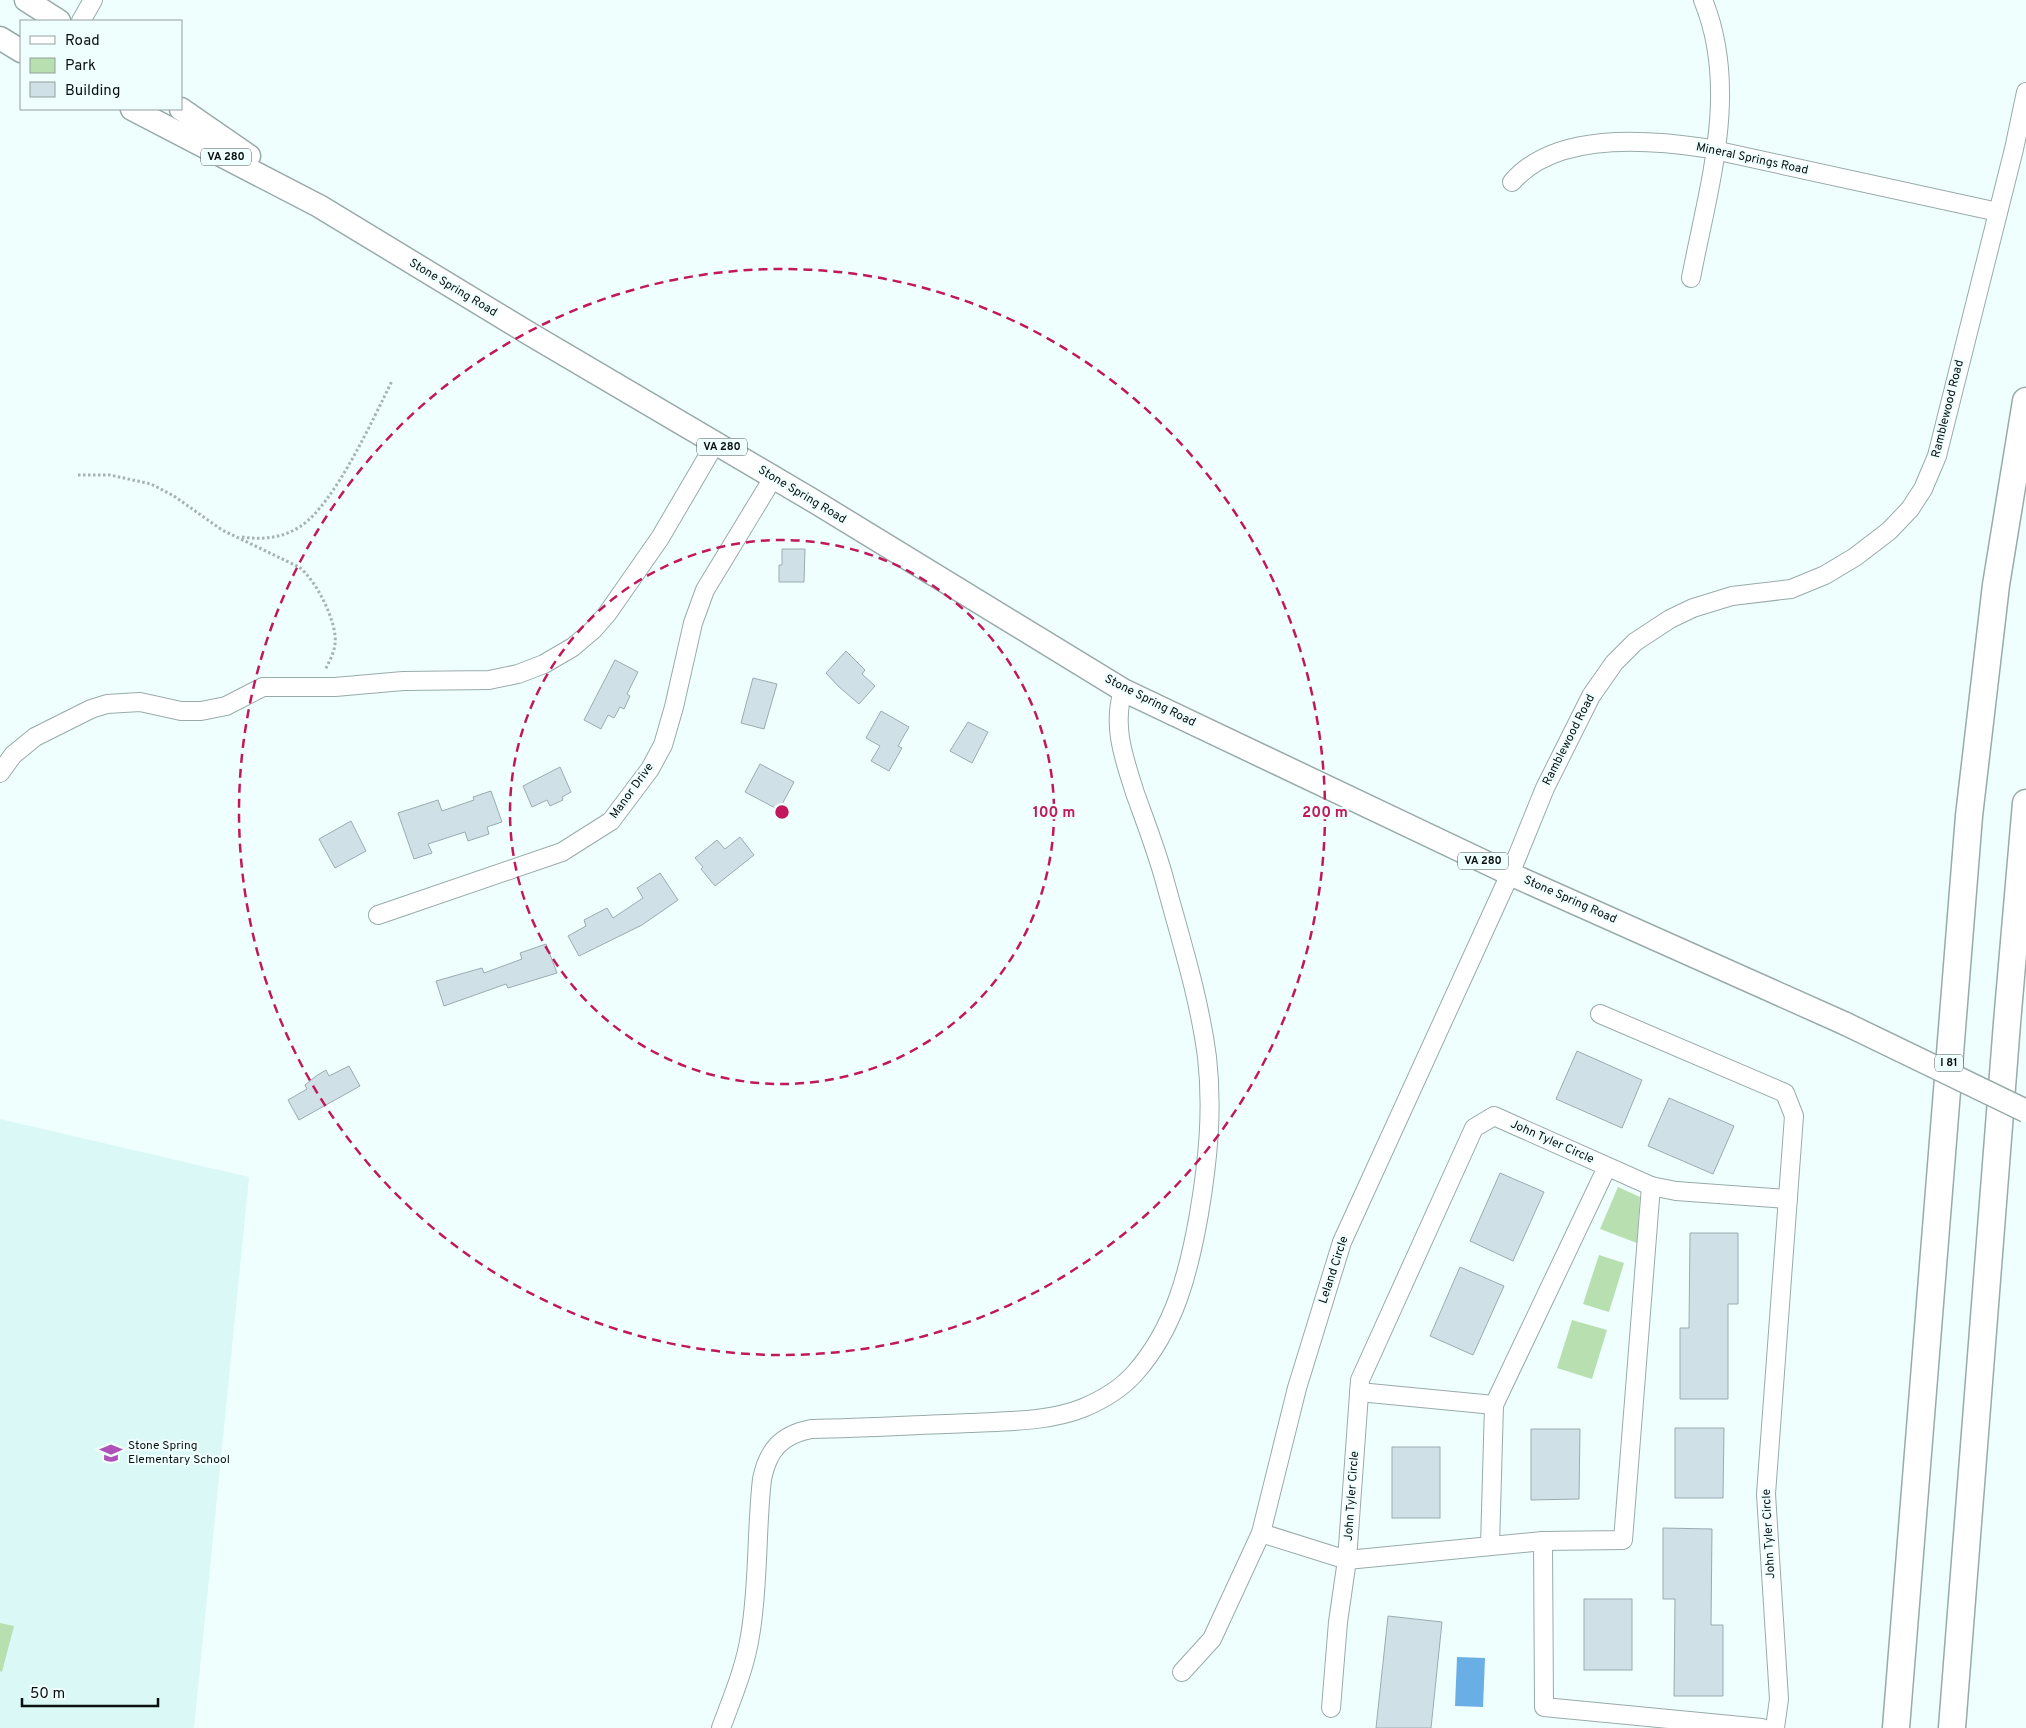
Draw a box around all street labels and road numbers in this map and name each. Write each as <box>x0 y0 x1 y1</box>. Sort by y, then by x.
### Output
street label: Mineral Springs Road <box>1694 139 1810 179</box>
road number: VA 280 <box>201 148 251 166</box>
street label: Stone Spring Road <box>406 255 500 321</box>
street label: Ramblewood Road <box>1928 358 1968 460</box>
road number: VA 280 <box>697 438 747 456</box>
street label: Stone Spring Road <box>755 462 849 528</box>
street label: Stone Spring Road <box>1102 671 1198 731</box>
street label: Ramblewood Road <box>1539 692 1599 788</box>
street label: Manor Drive <box>606 760 658 822</box>
road number: VA 280 <box>1458 852 1508 869</box>
street label: Stone Spring Road <box>1521 872 1619 928</box>
road number: I 81 <box>1935 1054 1963 1072</box>
street label: John Tyler Circle <box>1508 1116 1596 1168</box>
street label: Leland Circle <box>1316 1234 1352 1306</box>
street label: John Tyler Circle <box>1341 1450 1363 1542</box>
street label: John Tyler Circle <box>1759 1489 1779 1579</box>

